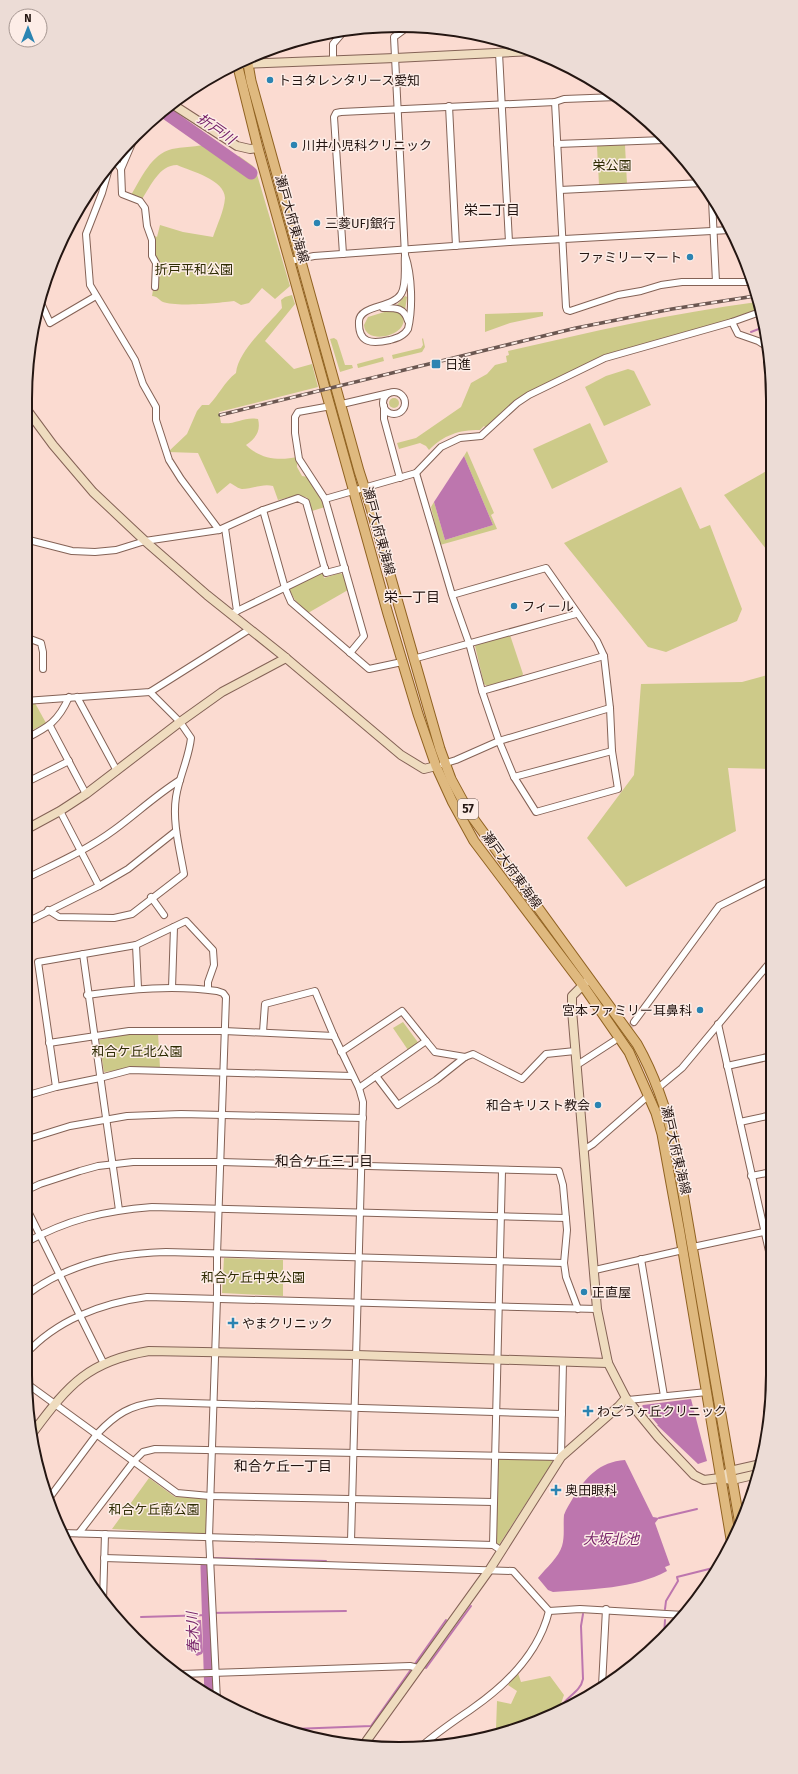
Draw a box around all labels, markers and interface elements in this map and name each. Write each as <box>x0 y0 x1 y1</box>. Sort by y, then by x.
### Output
north arrow <box>8 8 48 48</box>
text: N <box>24 12 32 25</box>
place label: トヨタレンタリース愛知 <box>278 73 420 88</box>
marker: トヨタレンタリース愛知 <box>265 75 275 85</box>
water label: 折戸川 <box>194 110 240 149</box>
place label: 川井小児科クリニック <box>302 138 432 153</box>
marker: 川井小児科クリニック <box>289 140 299 150</box>
park label: 栄公園 <box>592 158 632 173</box>
street label: 瀬戸大府東海線 <box>272 173 312 265</box>
district label: 栄二丁目 <box>464 202 520 219</box>
place label: 三菱UFJ銀行 <box>325 216 396 231</box>
marker: 三菱UFJ銀行 <box>312 218 322 228</box>
place label: ファミリーマート <box>578 250 682 265</box>
marker: ファミリーマート <box>685 252 695 262</box>
park label: 折戸平和公園 <box>155 262 233 277</box>
place label: 日進 <box>445 357 471 372</box>
marker: 日進 <box>430 358 442 370</box>
street label: 瀬戸大府東海線 <box>360 485 398 577</box>
district label: 栄一丁目 <box>384 589 440 606</box>
place label: フィール <box>522 599 574 614</box>
marker: フィール <box>509 601 519 611</box>
road number: 57 <box>458 799 478 819</box>
street label: 瀬戸大府東海線 <box>479 829 545 911</box>
place label: 宮本ファミリー耳鼻科 <box>562 1003 692 1018</box>
marker: 宮本ファミリー耳鼻科 <box>695 1005 705 1015</box>
park label: 和合ケ丘北公園 <box>91 1044 183 1059</box>
place label: 和合キリスト教会 <box>486 1098 590 1113</box>
marker: 和合キリスト教会 <box>593 1100 603 1110</box>
street label: 瀬戸大府東海線 <box>658 1104 694 1196</box>
district label: 和合ケ丘三丁目 <box>275 1153 373 1170</box>
park label: 和合ケ丘中央公園 <box>201 1270 305 1285</box>
place label: 正直屋 <box>592 1285 631 1300</box>
marker: 正直屋 <box>579 1287 589 1297</box>
place label: やまクリニック <box>242 1316 333 1331</box>
marker: やまクリニック <box>227 1317 239 1329</box>
place label: わごうヶ丘クリニック <box>597 1404 727 1419</box>
marker: わごうヶ丘クリニック <box>582 1405 594 1417</box>
district label: 和合ケ丘一丁目 <box>234 1458 332 1475</box>
place label: 奥田眼科 <box>565 1483 617 1498</box>
marker: 奥田眼科 <box>550 1484 562 1496</box>
park label: 和合ケ丘南公園 <box>108 1502 200 1517</box>
water label: 大坂北池 <box>583 1531 641 1548</box>
water label: 春木川 <box>184 1610 202 1654</box>

